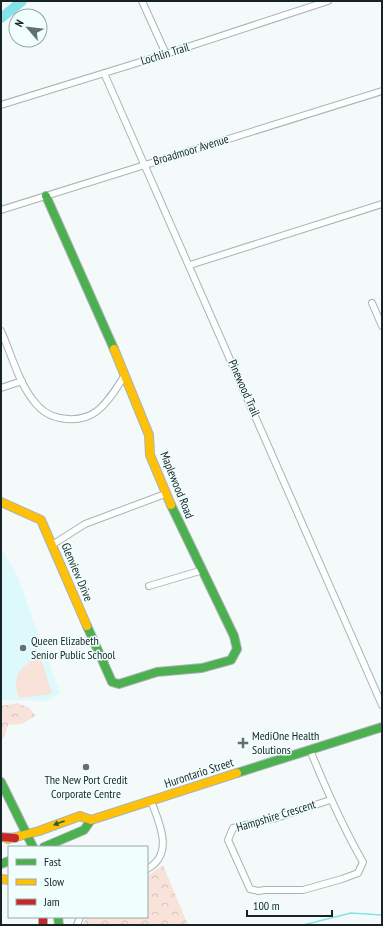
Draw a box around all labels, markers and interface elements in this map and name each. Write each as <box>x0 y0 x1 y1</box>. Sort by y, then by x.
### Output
north arrow <box>8 8 48 48</box>
text: N <box>12 17 27 29</box>
street label: Lochlin Trail <box>139 39 191 68</box>
street label: Broadmoor Avenue <box>151 131 230 168</box>
street label: Pinewood Trail <box>225 357 264 419</box>
street label: Maplewood Road <box>157 449 198 520</box>
street label: Glenview Drive <box>58 540 97 603</box>
place label: Queen Elizabeth Senior Public School <box>31 633 116 662</box>
marker: Queen Elizabeth Senior Public School <box>18 643 28 653</box>
place label: MediOne Health Solutions <box>252 728 319 757</box>
marker: MediOne Health Solutions <box>237 737 249 749</box>
street label: Hurontario Street <box>162 754 236 791</box>
marker: The New Port Credit Corporate Centre <box>81 762 91 772</box>
place label: The New Port Credit Corporate Centre <box>44 772 128 801</box>
street label: Hampshire Crescent <box>234 796 318 835</box>
one-way arrow <box>53 821 65 827</box>
legend <box>8 846 148 918</box>
text: Fast <box>44 854 62 869</box>
text: Slow <box>44 874 65 889</box>
scale bar <box>247 892 332 918</box>
text: Jam <box>43 894 60 909</box>
text: 100 m <box>253 898 280 913</box>

